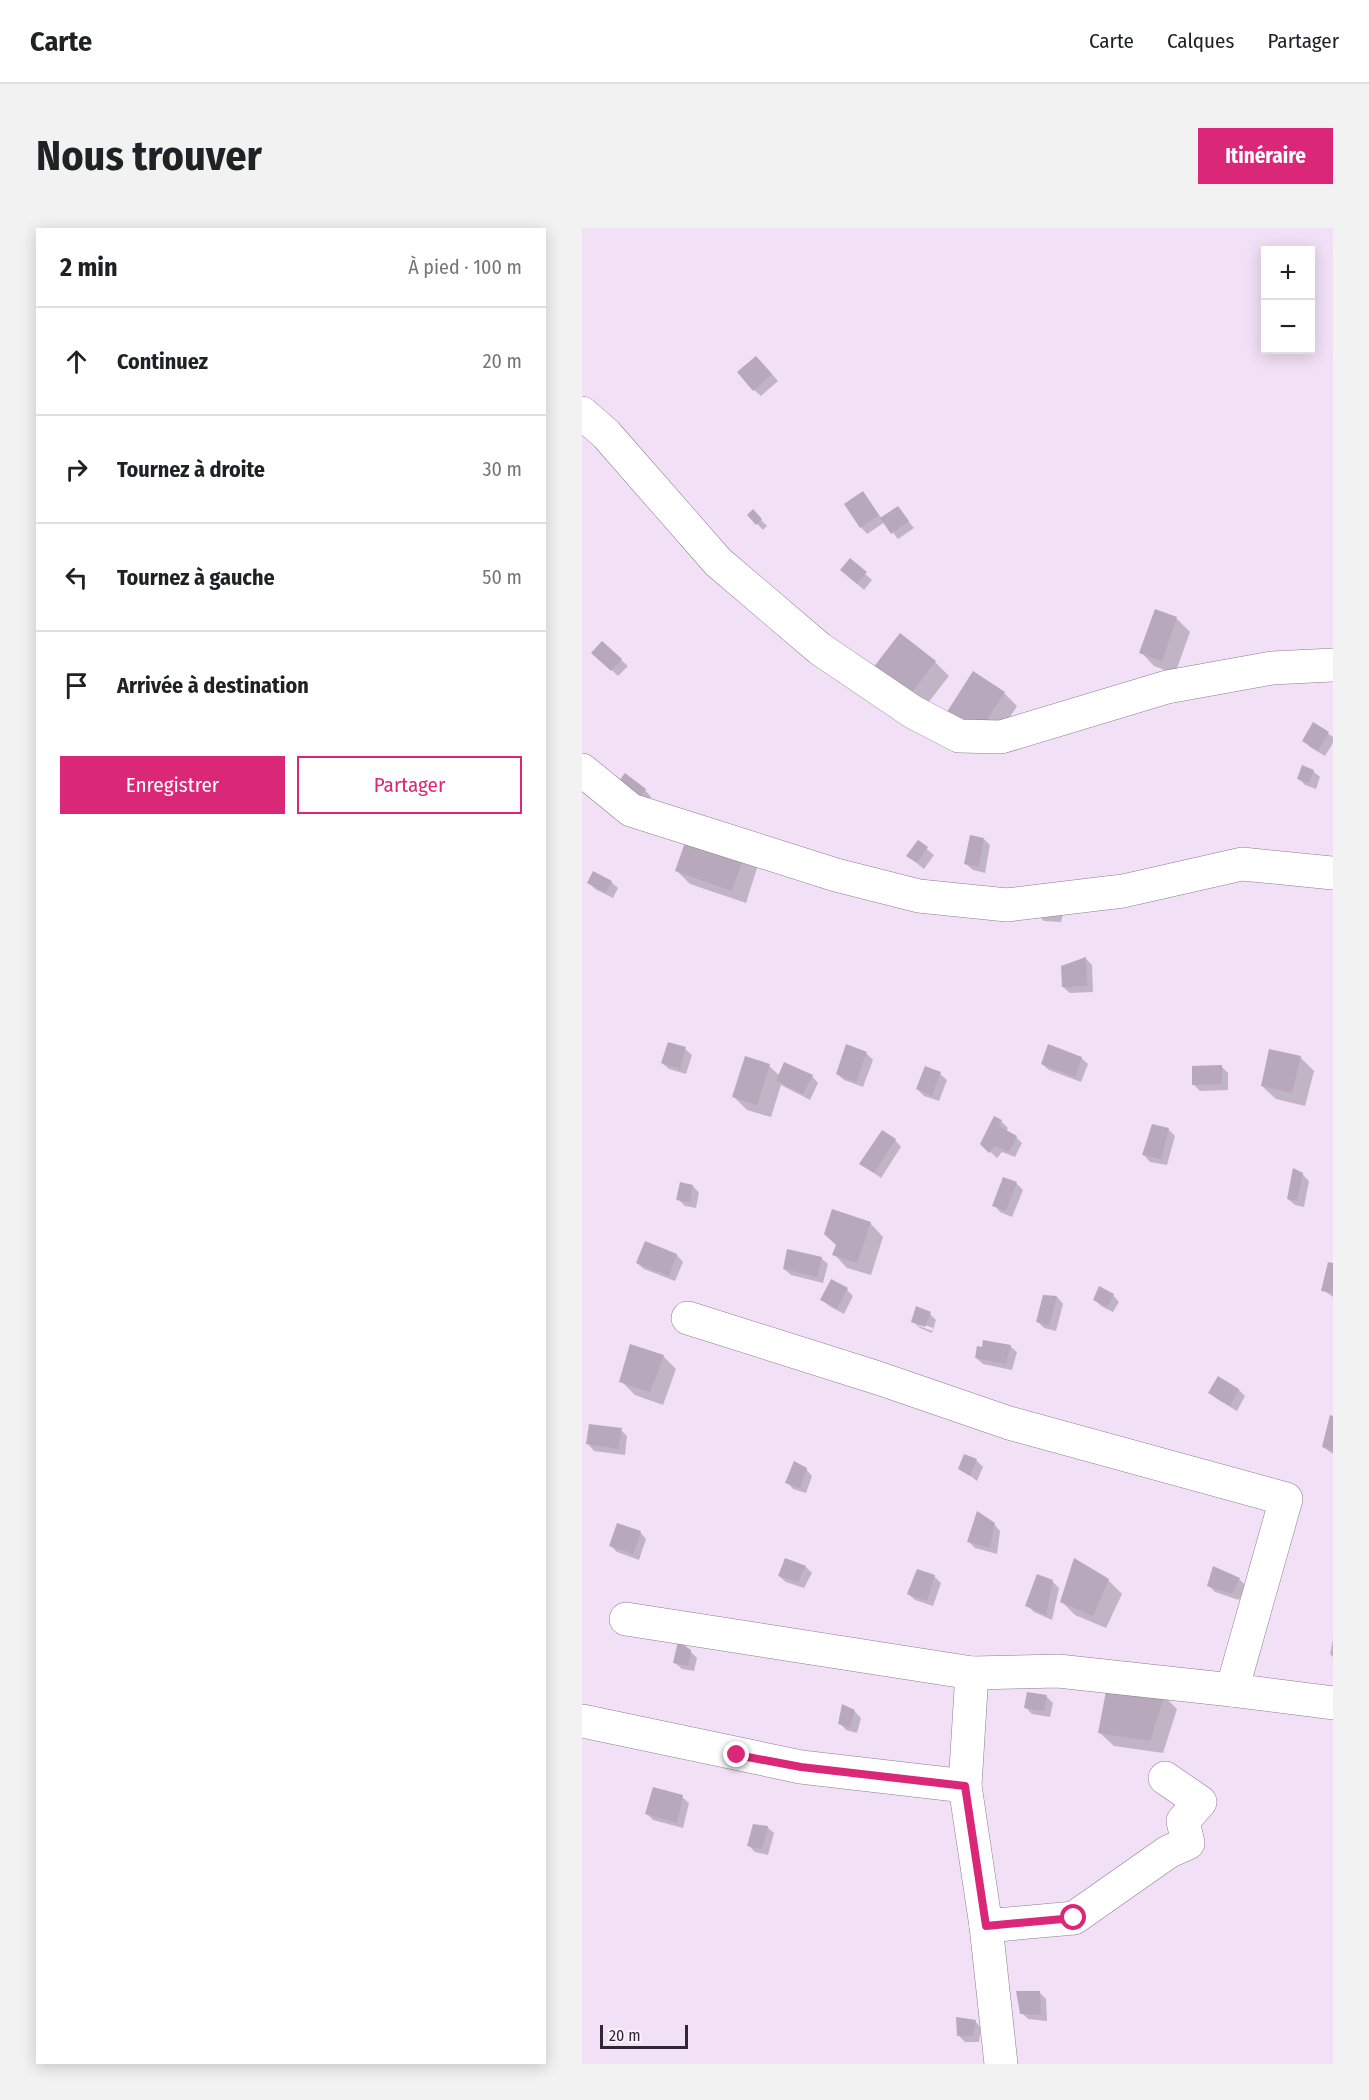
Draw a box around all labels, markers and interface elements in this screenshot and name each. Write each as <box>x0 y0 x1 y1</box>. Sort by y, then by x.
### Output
text: Carte <box>30 25 92 58</box>
text: Carte <box>1089 28 1134 54</box>
text: Calques <box>1167 28 1234 54</box>
text: Partager <box>1267 28 1339 54</box>
button: Itinéraire <box>1198 128 1333 184</box>
text: Nous trouver <box>36 131 262 181</box>
map controls <box>1261 246 1315 354</box>
button: + <box>1261 246 1315 300</box>
text: 2 min <box>60 252 118 283</box>
text: À pied · 100 m <box>408 255 522 279</box>
button: − <box>1261 300 1315 354</box>
icon: ahead <box>60 345 93 378</box>
text: Continuez <box>117 348 208 375</box>
text: 20 m <box>483 349 522 373</box>
icon: right <box>60 453 93 486</box>
text: Tournez à droite <box>117 456 265 483</box>
text: 30 m <box>482 457 522 481</box>
icon: left <box>60 561 93 594</box>
text: Tournez à gauche <box>117 564 275 591</box>
text: 50 m <box>482 565 522 589</box>
icon: arrive <box>60 669 93 702</box>
text: Arrivée à destination <box>117 672 309 699</box>
button: Enregistrer <box>60 756 285 814</box>
button: Partager <box>297 756 522 814</box>
route end <box>723 1741 749 1767</box>
route start <box>1060 1904 1086 1930</box>
scale bar <box>600 2022 688 2050</box>
text: 20 m <box>609 2026 640 2045</box>

